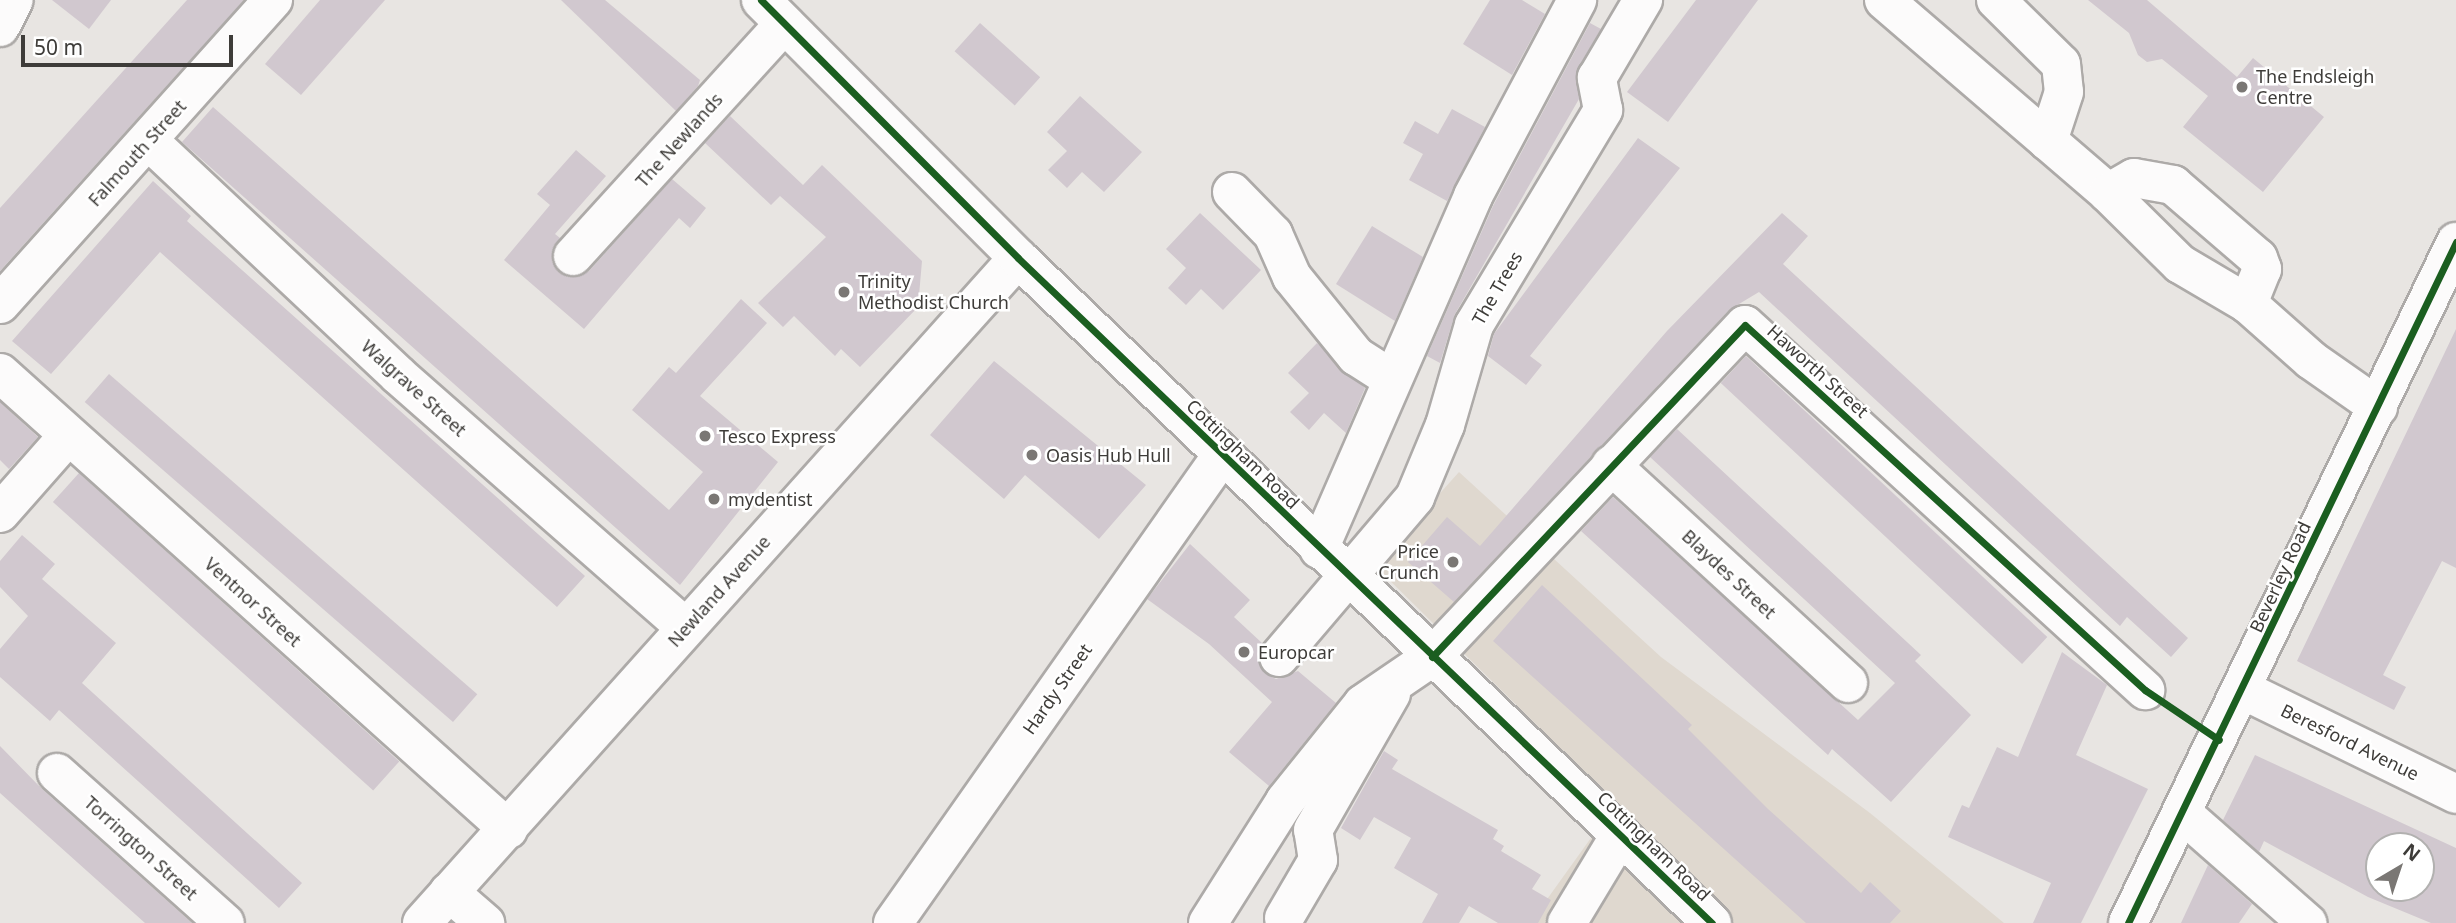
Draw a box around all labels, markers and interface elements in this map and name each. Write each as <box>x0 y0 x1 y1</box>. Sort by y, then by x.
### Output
scale bar <box>24 21 236 65</box>
text: 50 m <box>34 33 83 61</box>
place label: The Endsleigh Centre <box>2256 66 2374 108</box>
marker: The Endsleigh Centre <box>2234 79 2250 95</box>
street label: The Newlands <box>631 89 727 191</box>
street label: Falmouth Street <box>84 95 190 211</box>
street label: The Trees <box>1467 247 1527 329</box>
place label: Trinity Methodist Church <box>858 271 1009 314</box>
marker: Trinity Methodist Church <box>836 284 852 300</box>
street label: Haworth Street <box>1763 320 1873 422</box>
street label: Walgrave Street <box>357 335 471 441</box>
street label: Cottingham Road <box>1182 395 1304 513</box>
place label: Tesco Express <box>719 425 836 447</box>
marker: Tesco Express <box>697 428 713 444</box>
place label: Oasis Hub Hull <box>1046 444 1171 466</box>
marker: Oasis Hub Hull <box>1024 447 1040 463</box>
place label: mydentist <box>728 488 813 510</box>
marker: mydentist <box>706 491 722 507</box>
street label: Beverley Road <box>2245 518 2315 636</box>
street label: Blaydes Street <box>1678 525 1780 623</box>
street label: Newland Avenue <box>663 531 775 651</box>
place label: Price Crunch <box>1378 541 1439 584</box>
street label: Ventnor Street <box>200 553 306 651</box>
marker: Price Crunch <box>1445 554 1461 570</box>
street label: Hardy Street <box>1018 640 1096 738</box>
place label: Europcar <box>1258 641 1334 663</box>
marker: Europcar <box>1236 644 1252 660</box>
street label: Beresford Avenue <box>2277 699 2423 785</box>
street label: Cottingham Road <box>1593 787 1715 905</box>
street label: Torrington Street <box>80 792 202 904</box>
north arrow <box>2365 832 2435 902</box>
text: N <box>2398 837 2426 867</box>

